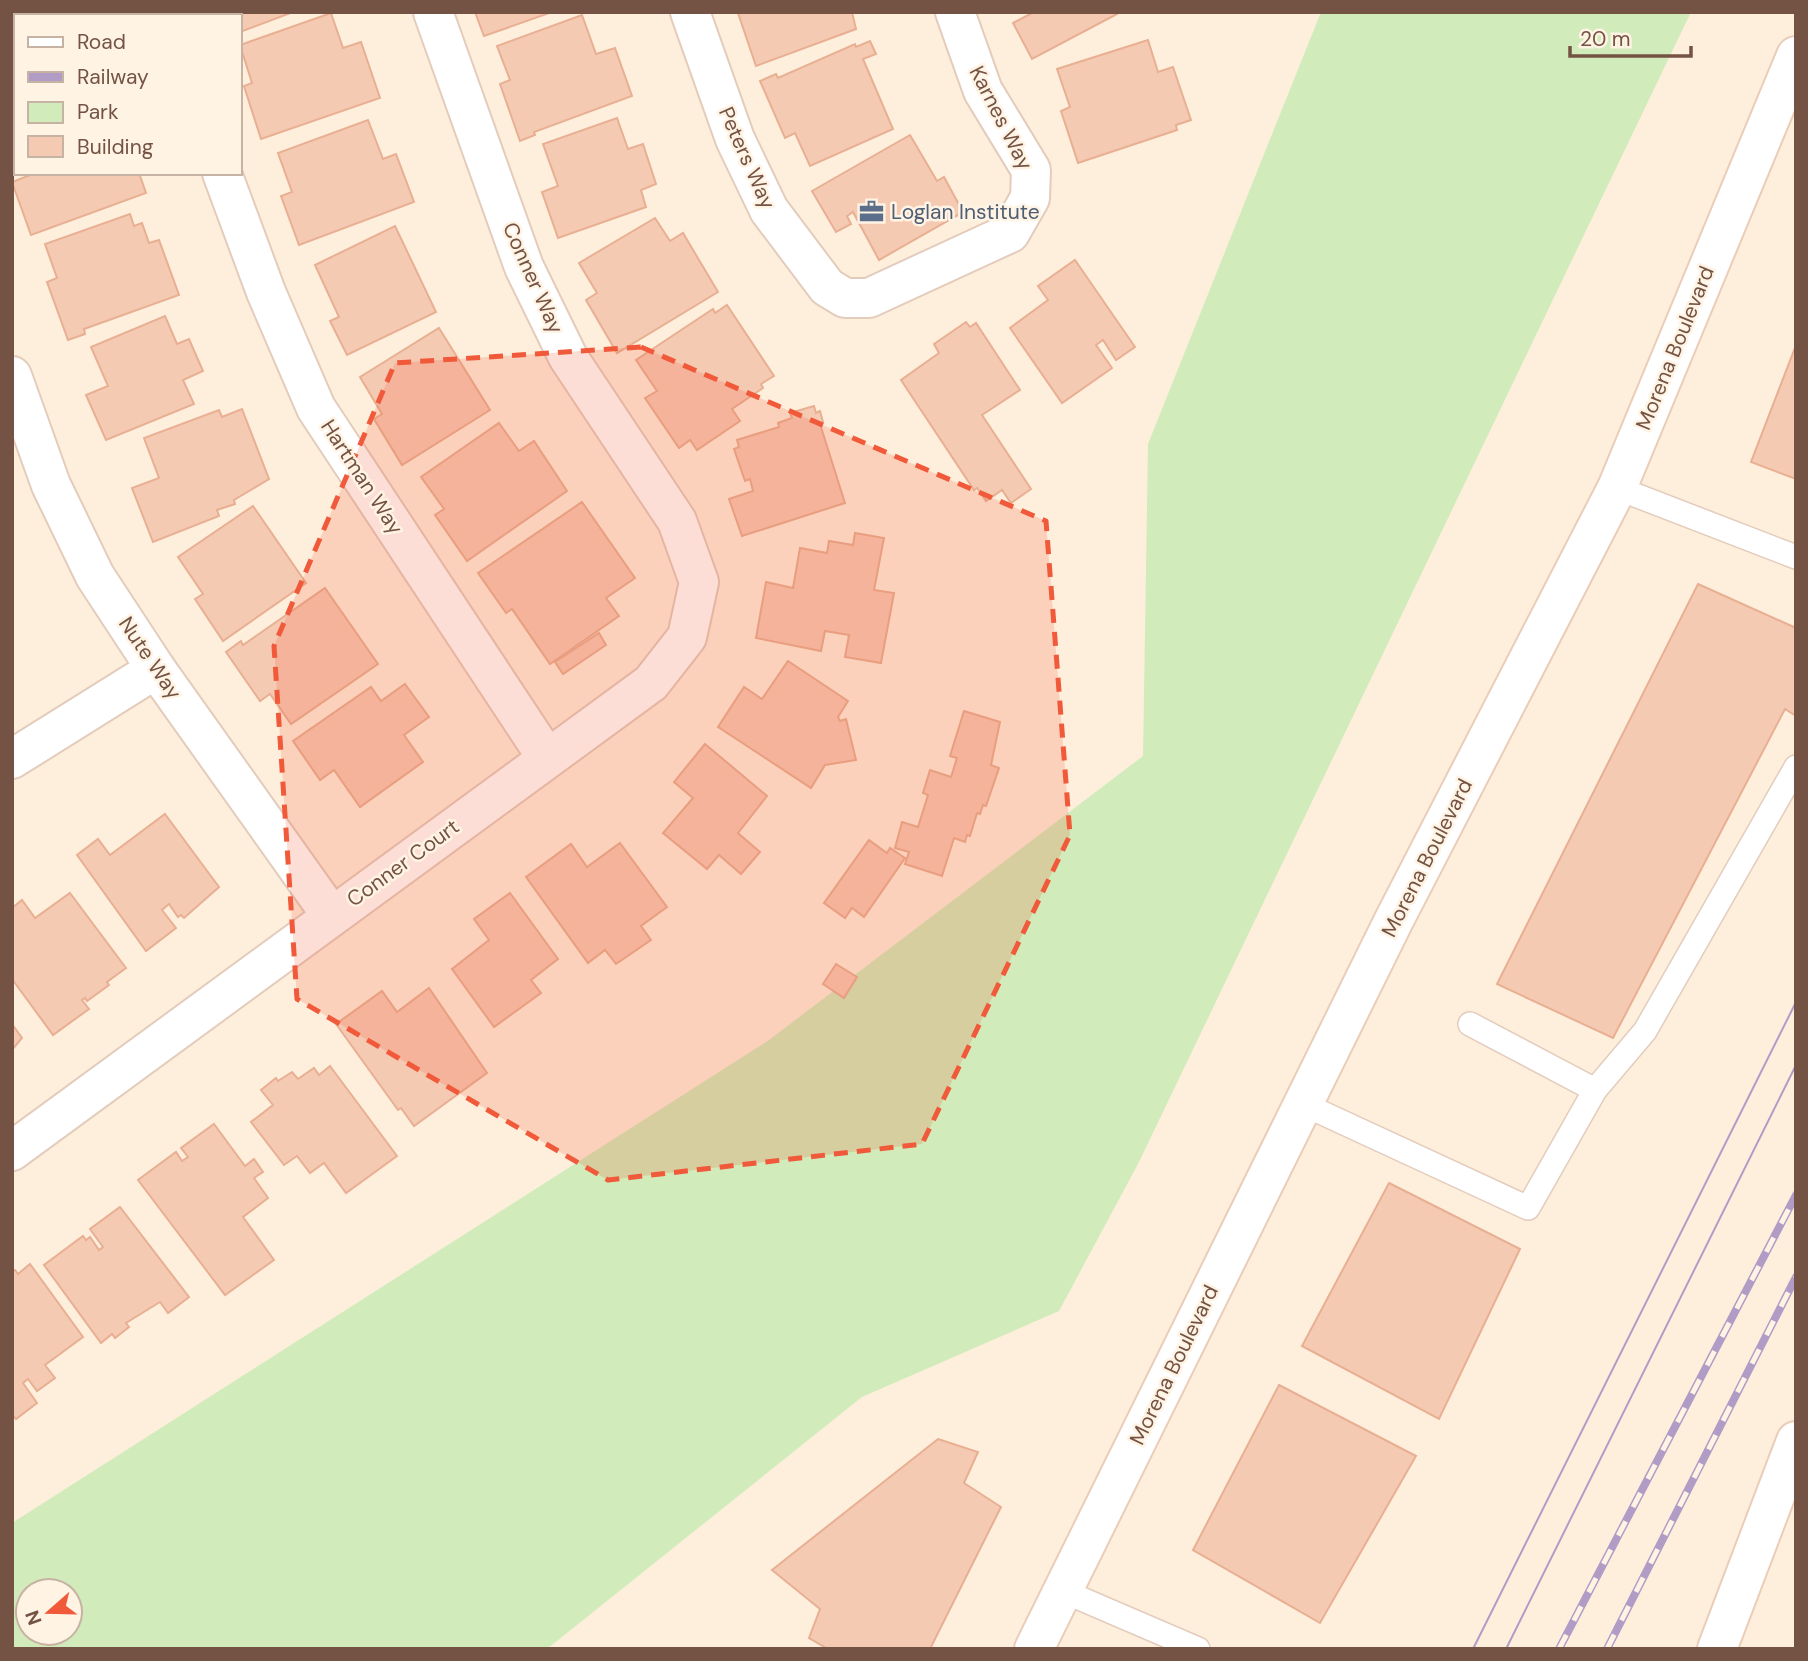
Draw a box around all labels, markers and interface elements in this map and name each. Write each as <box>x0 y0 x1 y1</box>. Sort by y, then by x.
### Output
legend <box>14 14 242 175</box>
scale bar <box>1570 14 1691 58</box>
text: 20 m <box>1580 25 1631 53</box>
text: Road <box>77 28 126 56</box>
street label: Karnes Way <box>963 61 1039 175</box>
text: Railway <box>77 63 149 91</box>
text: Park <box>77 98 119 126</box>
street label: Peters Way <box>712 103 782 214</box>
text: Building <box>77 133 154 161</box>
office icon: Loglan Institute <box>857 198 885 226</box>
place label: Loglan Institute <box>891 198 1040 226</box>
street label: Conner Way <box>496 218 570 338</box>
street label: Morena Boulevard <box>1629 262 1721 434</box>
street label: Hartman Way <box>314 414 410 540</box>
street label: Nute Way <box>112 611 188 705</box>
street label: Morena Boulevard <box>1375 774 1479 942</box>
street label: Conner Court <box>341 813 465 913</box>
street label: Morena Boulevard <box>1123 1281 1225 1449</box>
north arrow <box>14 1577 84 1647</box>
text: N <box>19 1607 48 1628</box>

